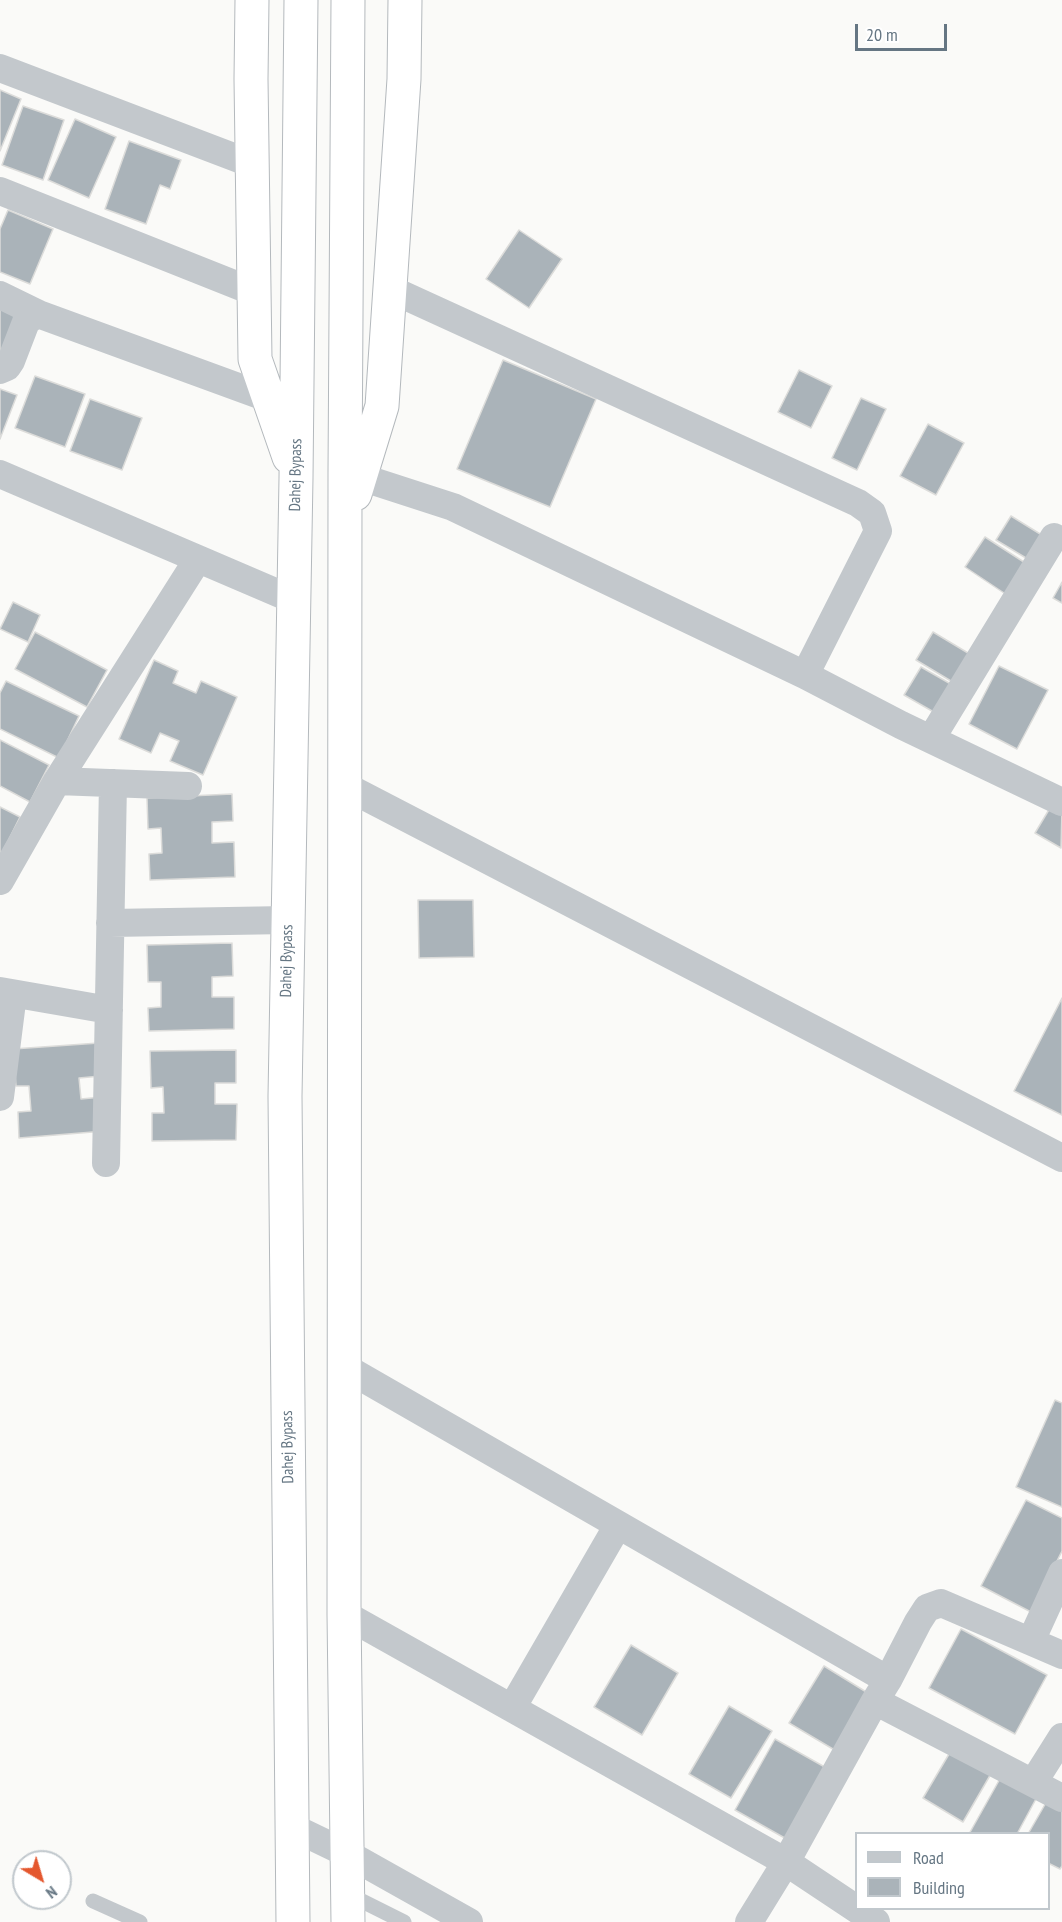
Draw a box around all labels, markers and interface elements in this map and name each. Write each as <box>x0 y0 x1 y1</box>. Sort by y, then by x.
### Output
scale bar <box>858 12 950 50</box>
text: 20 m <box>866 23 898 46</box>
street label: Dahej Bypass <box>286 438 306 512</box>
street label: Dahej Bypass <box>277 924 297 998</box>
street label: Dahej Bypass <box>278 1410 298 1484</box>
legend <box>855 1832 1050 1910</box>
text: Road <box>913 1846 944 1869</box>
north arrow <box>12 1850 72 1910</box>
text: Building <box>913 1876 965 1899</box>
text: N <box>42 1882 61 1903</box>

